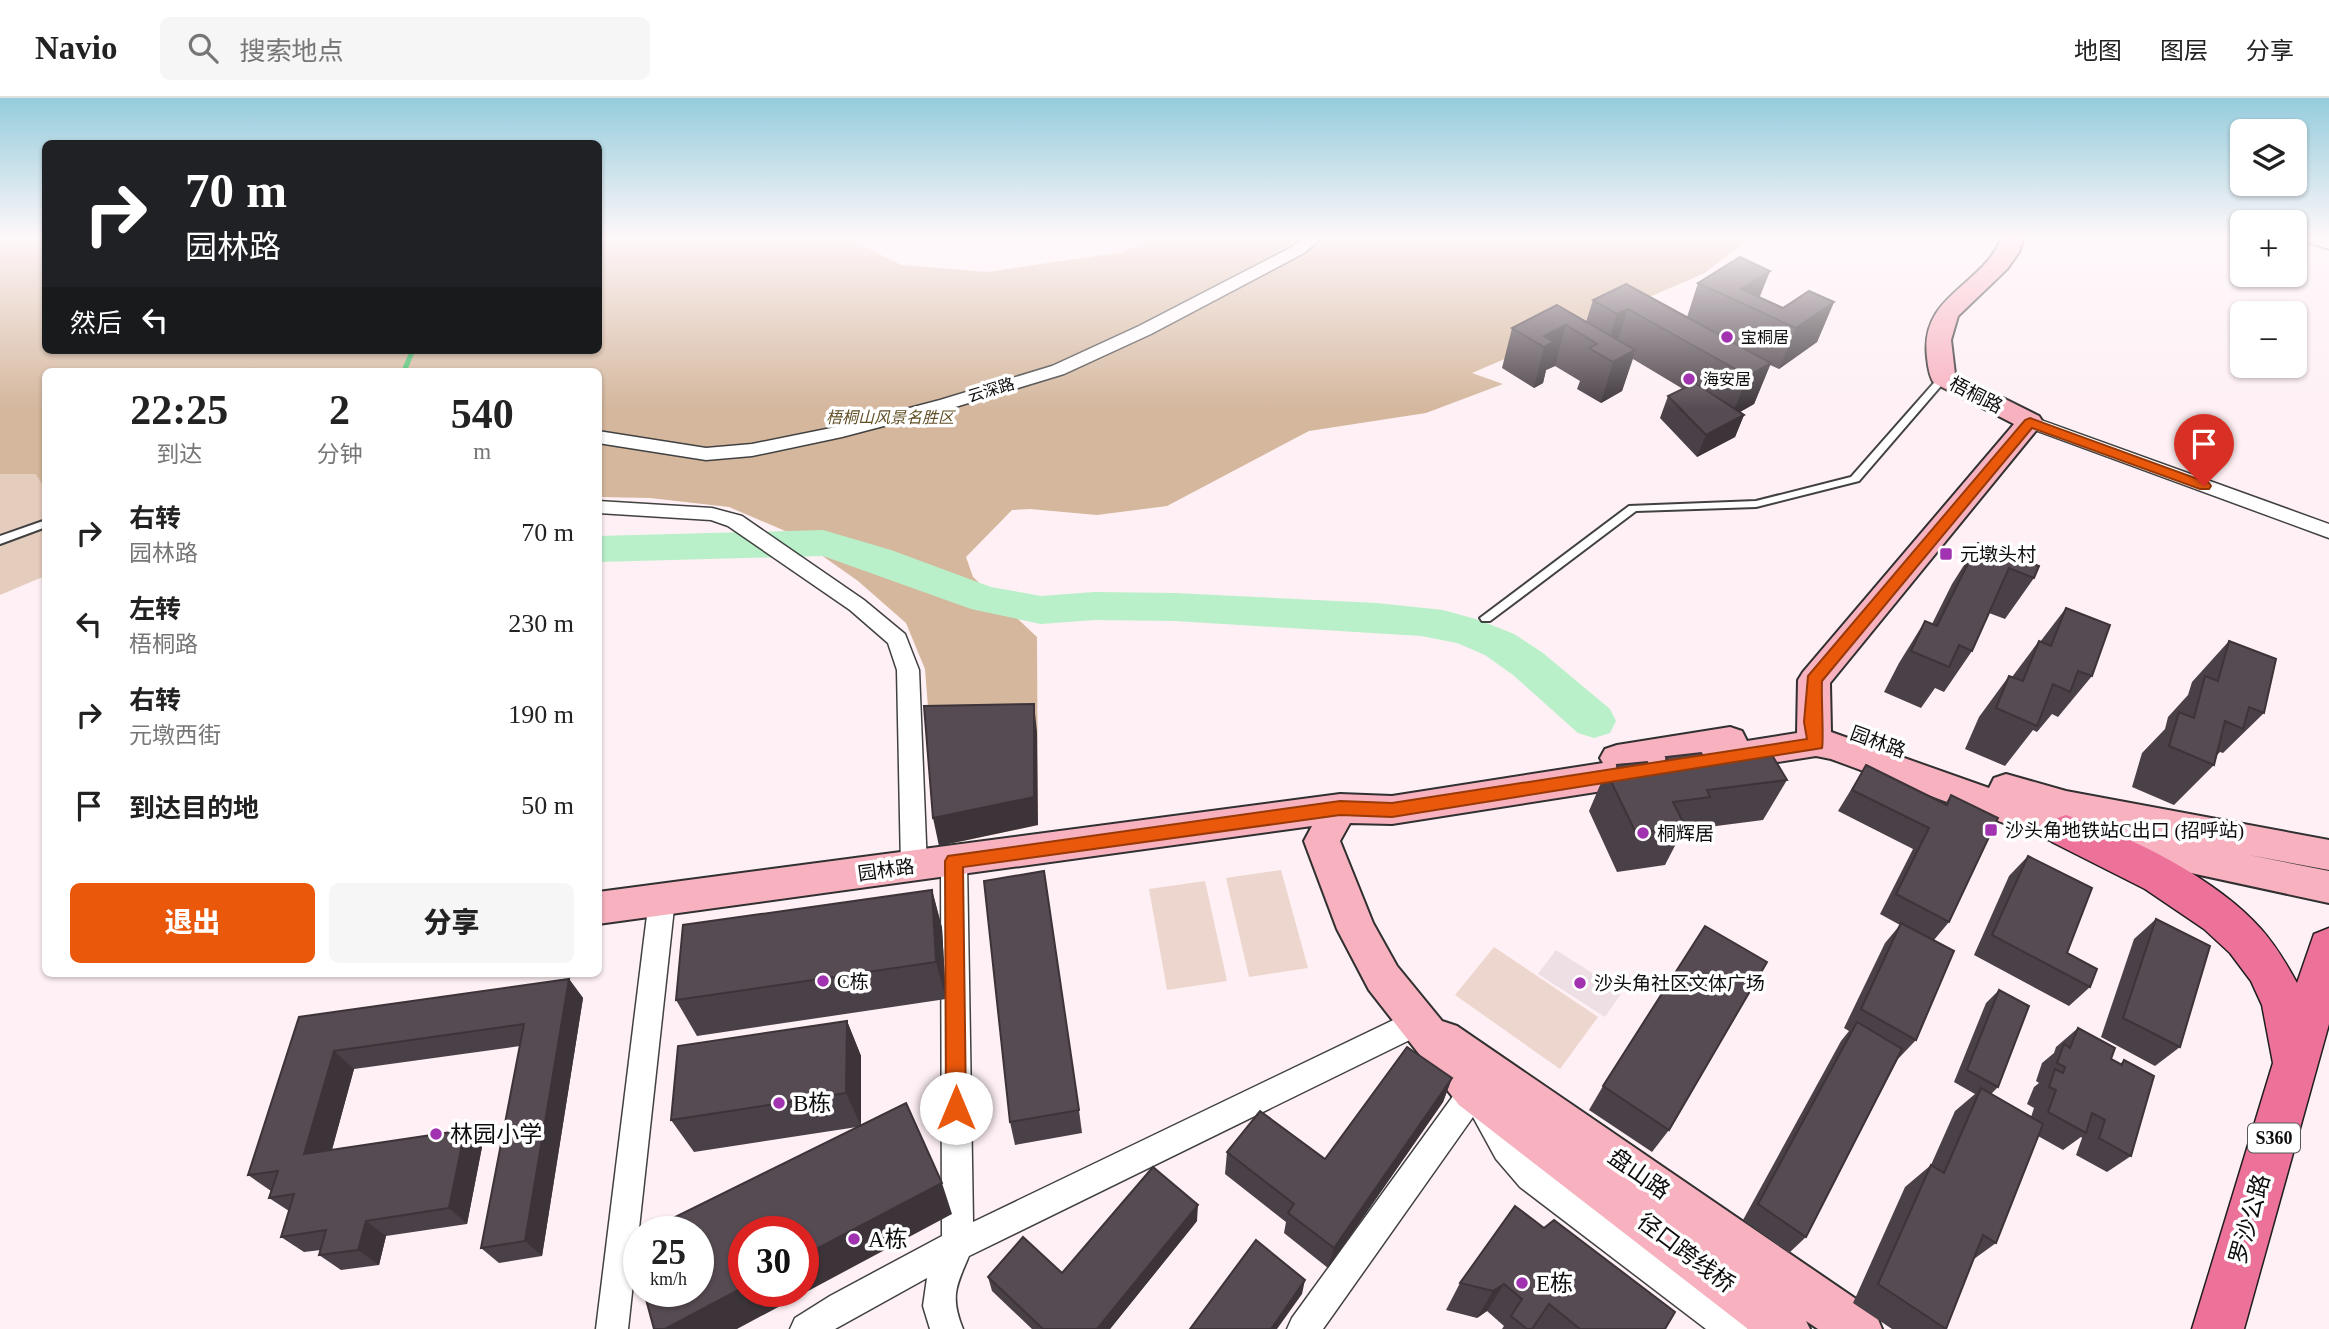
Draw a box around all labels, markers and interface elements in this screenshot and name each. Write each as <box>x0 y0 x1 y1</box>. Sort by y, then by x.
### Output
search box <box>160 17 650 80</box>
icon: search <box>184 29 222 67</box>
text: Navio <box>35 30 118 66</box>
text: 搜索地点 <box>240 37 344 66</box>
text: 地图 <box>2074 38 2122 64</box>
text: 图层 <box>2160 38 2208 64</box>
text: 分享 <box>2246 38 2294 64</box>
map controls <box>2230 119 2307 378</box>
button: layers <box>2230 119 2307 196</box>
text: 70 m <box>185 163 287 218</box>
icon: right <box>70 168 161 259</box>
button: + <box>2230 210 2307 287</box>
text: 园林路 <box>185 229 281 265</box>
icon: left <box>136 301 174 339</box>
button: − <box>2230 301 2307 378</box>
text: 然后 <box>70 309 122 338</box>
marker: 宝桐居 <box>1719 329 1735 345</box>
place label: 宝桐居 <box>1741 329 1789 346</box>
marker: 海安居 <box>1681 371 1697 387</box>
place label: 海安居 <box>1703 371 1751 388</box>
street label: 梧桐路 <box>1946 373 2006 417</box>
street label: 云深路 <box>966 375 1016 405</box>
text: 22:25 <box>130 387 228 433</box>
text: 2 <box>329 387 350 433</box>
text: 540 <box>451 391 514 437</box>
park label: 梧桐山风景名胜区 <box>826 409 956 426</box>
pin <box>2174 414 2234 486</box>
icon: arrive <box>2185 425 2223 463</box>
text: m <box>473 439 491 464</box>
text: 到达 <box>156 442 202 467</box>
text: 分钟 <box>317 442 363 467</box>
text: 右转 <box>129 504 181 533</box>
icon: right <box>70 514 108 552</box>
text: 70 m <box>521 518 574 547</box>
text: 园林路 <box>129 541 198 566</box>
place label: 元墩头村 <box>1960 544 2036 565</box>
marker: 元墩头村 <box>1938 546 1954 562</box>
text: 左转 <box>129 595 181 624</box>
icon: left <box>70 605 108 643</box>
text: 230 m <box>508 609 574 638</box>
text: 梧桐路 <box>129 632 198 657</box>
text: 右转 <box>129 686 181 715</box>
icon: right <box>70 696 108 734</box>
text: 190 m <box>508 700 574 729</box>
street label: 园林路 <box>1848 722 1908 762</box>
text: 元墩西街 <box>129 723 221 748</box>
icon: arrive <box>70 787 108 825</box>
text: 50 m <box>521 791 574 820</box>
text: 到达目的地 <box>129 794 259 823</box>
place label: 沙头角地铁站C出口 (招呼站) <box>2005 820 2244 842</box>
marker: 沙头角地铁站C出口 (招呼站) <box>1983 822 1999 838</box>
place label: 桐辉居 <box>1657 823 1714 844</box>
marker: 桐辉居 <box>1635 825 1651 841</box>
street label: 园林路 <box>856 856 916 884</box>
button: 退出 <box>70 883 315 963</box>
button: 分享 <box>329 883 574 963</box>
place label: C栋 <box>837 971 869 992</box>
marker: C栋 <box>815 973 831 989</box>
place label: 沙头角社区文体广场 <box>1594 973 1765 994</box>
marker: 沙头角社区文体广场 <box>1572 975 1588 991</box>
position arrow <box>919 1071 993 1145</box>
place label: B栋 <box>793 1091 831 1116</box>
marker: B栋 <box>771 1095 787 1111</box>
place label: 林园小学 <box>450 1122 542 1147</box>
road number: S360 <box>2248 1124 2300 1153</box>
marker: 林园小学 <box>428 1126 444 1142</box>
street label: 盘山路 <box>1604 1144 1674 1204</box>
street label: 罗沙公路 <box>2225 1171 2275 1267</box>
street label: 径口跨线桥 <box>1633 1208 1739 1298</box>
speed limit sign: 30 <box>728 1216 819 1307</box>
place label: A栋 <box>868 1227 908 1252</box>
marker: A栋 <box>846 1231 862 1247</box>
text: 25 <box>651 1233 686 1272</box>
text: km/h <box>650 1269 687 1289</box>
place label: E栋 <box>1536 1271 1573 1296</box>
marker: E栋 <box>1514 1275 1530 1291</box>

